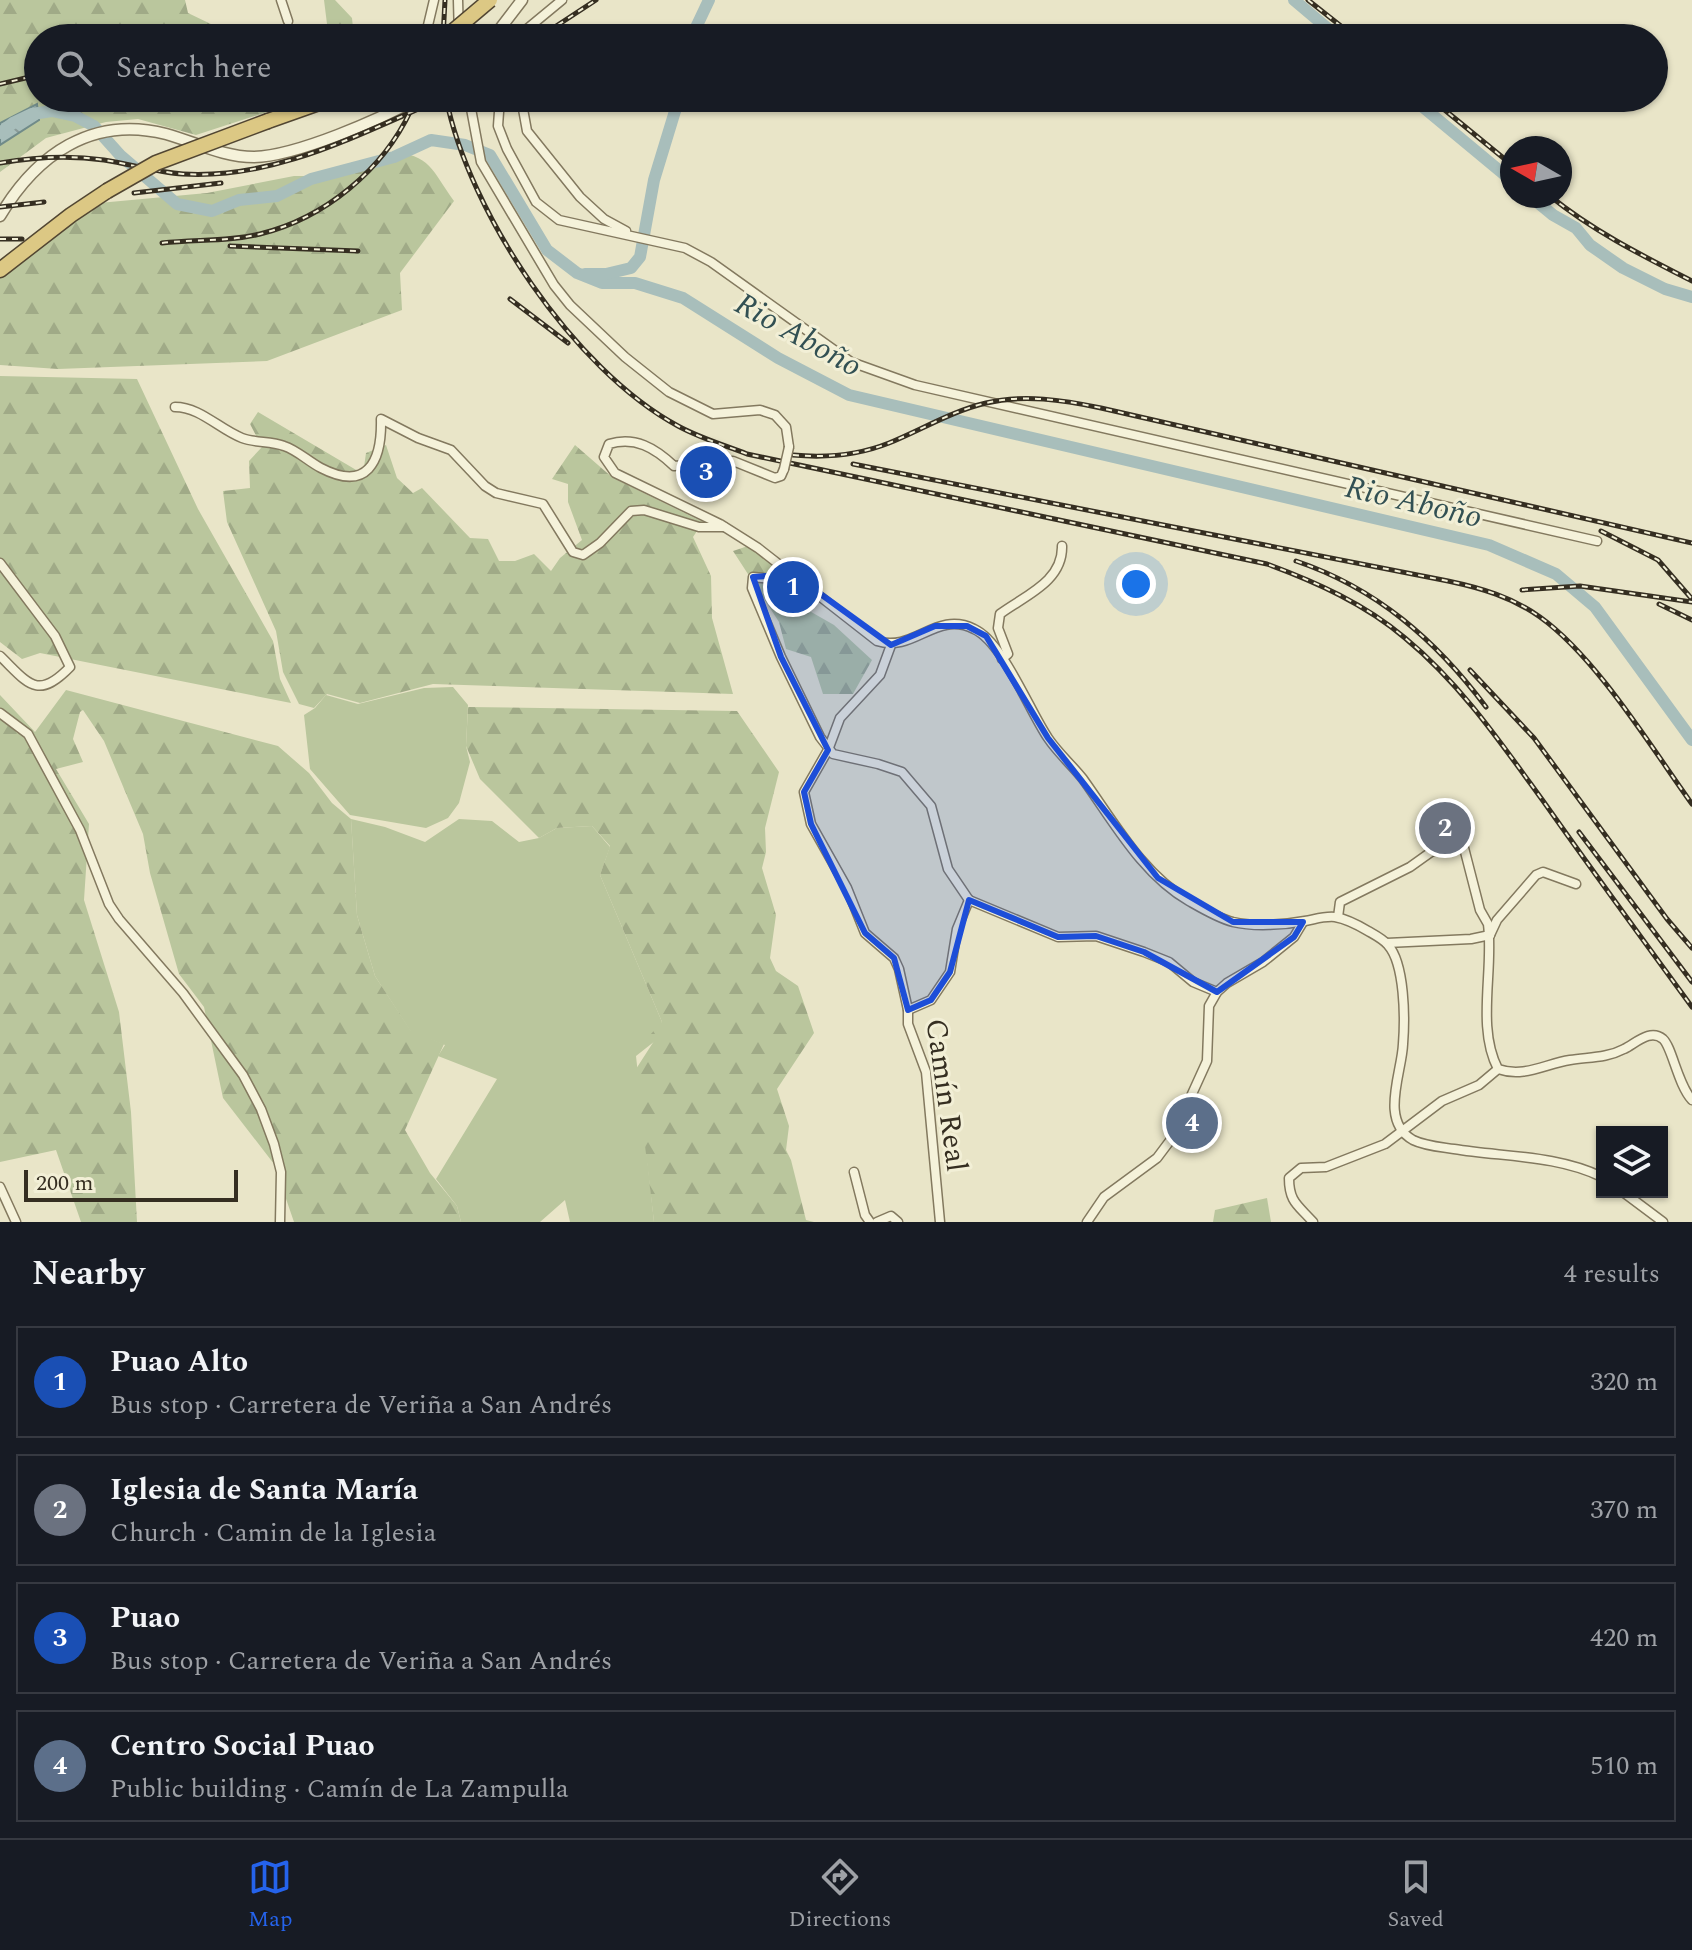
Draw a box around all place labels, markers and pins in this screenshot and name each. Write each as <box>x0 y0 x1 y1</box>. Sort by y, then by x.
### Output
pin: 3 <box>680 442 732 502</box>
pin: 1 <box>767 557 819 617</box>
pin: 2 <box>1419 798 1471 858</box>
pin: 4 <box>1166 1093 1218 1153</box>

